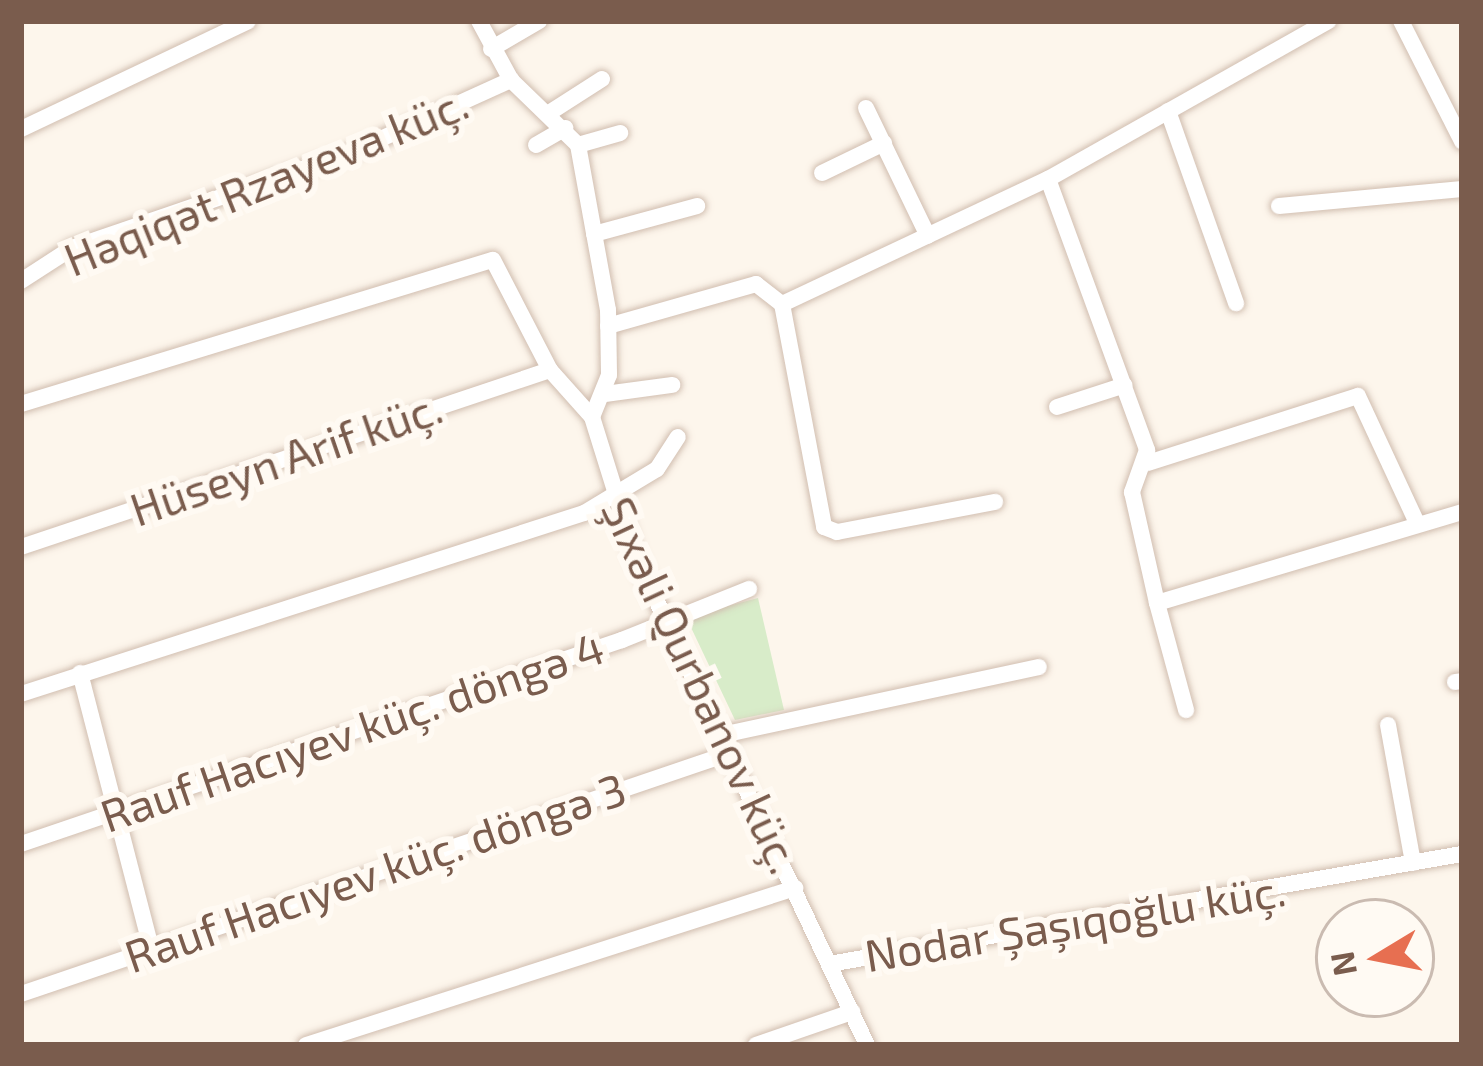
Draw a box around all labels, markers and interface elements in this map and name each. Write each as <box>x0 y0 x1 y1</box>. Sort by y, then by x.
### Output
street label: Həqiqət Rzayeva küç. <box>56 75 476 287</box>
street label: Hüseyn Arif küç. <box>122 379 450 537</box>
street label: Şıxəli Qurbanov küç. <box>591 488 813 882</box>
street label: Rauf Hacıyev küç. döngə 4 <box>93 619 611 843</box>
street label: Rauf Hacıyev küç. döngə 3 <box>117 761 633 983</box>
street label: Nodar Şaşıqoğlu küç. <box>860 862 1290 982</box>
north arrow <box>1315 898 1435 1018</box>
text: N <box>1321 949 1364 979</box>

